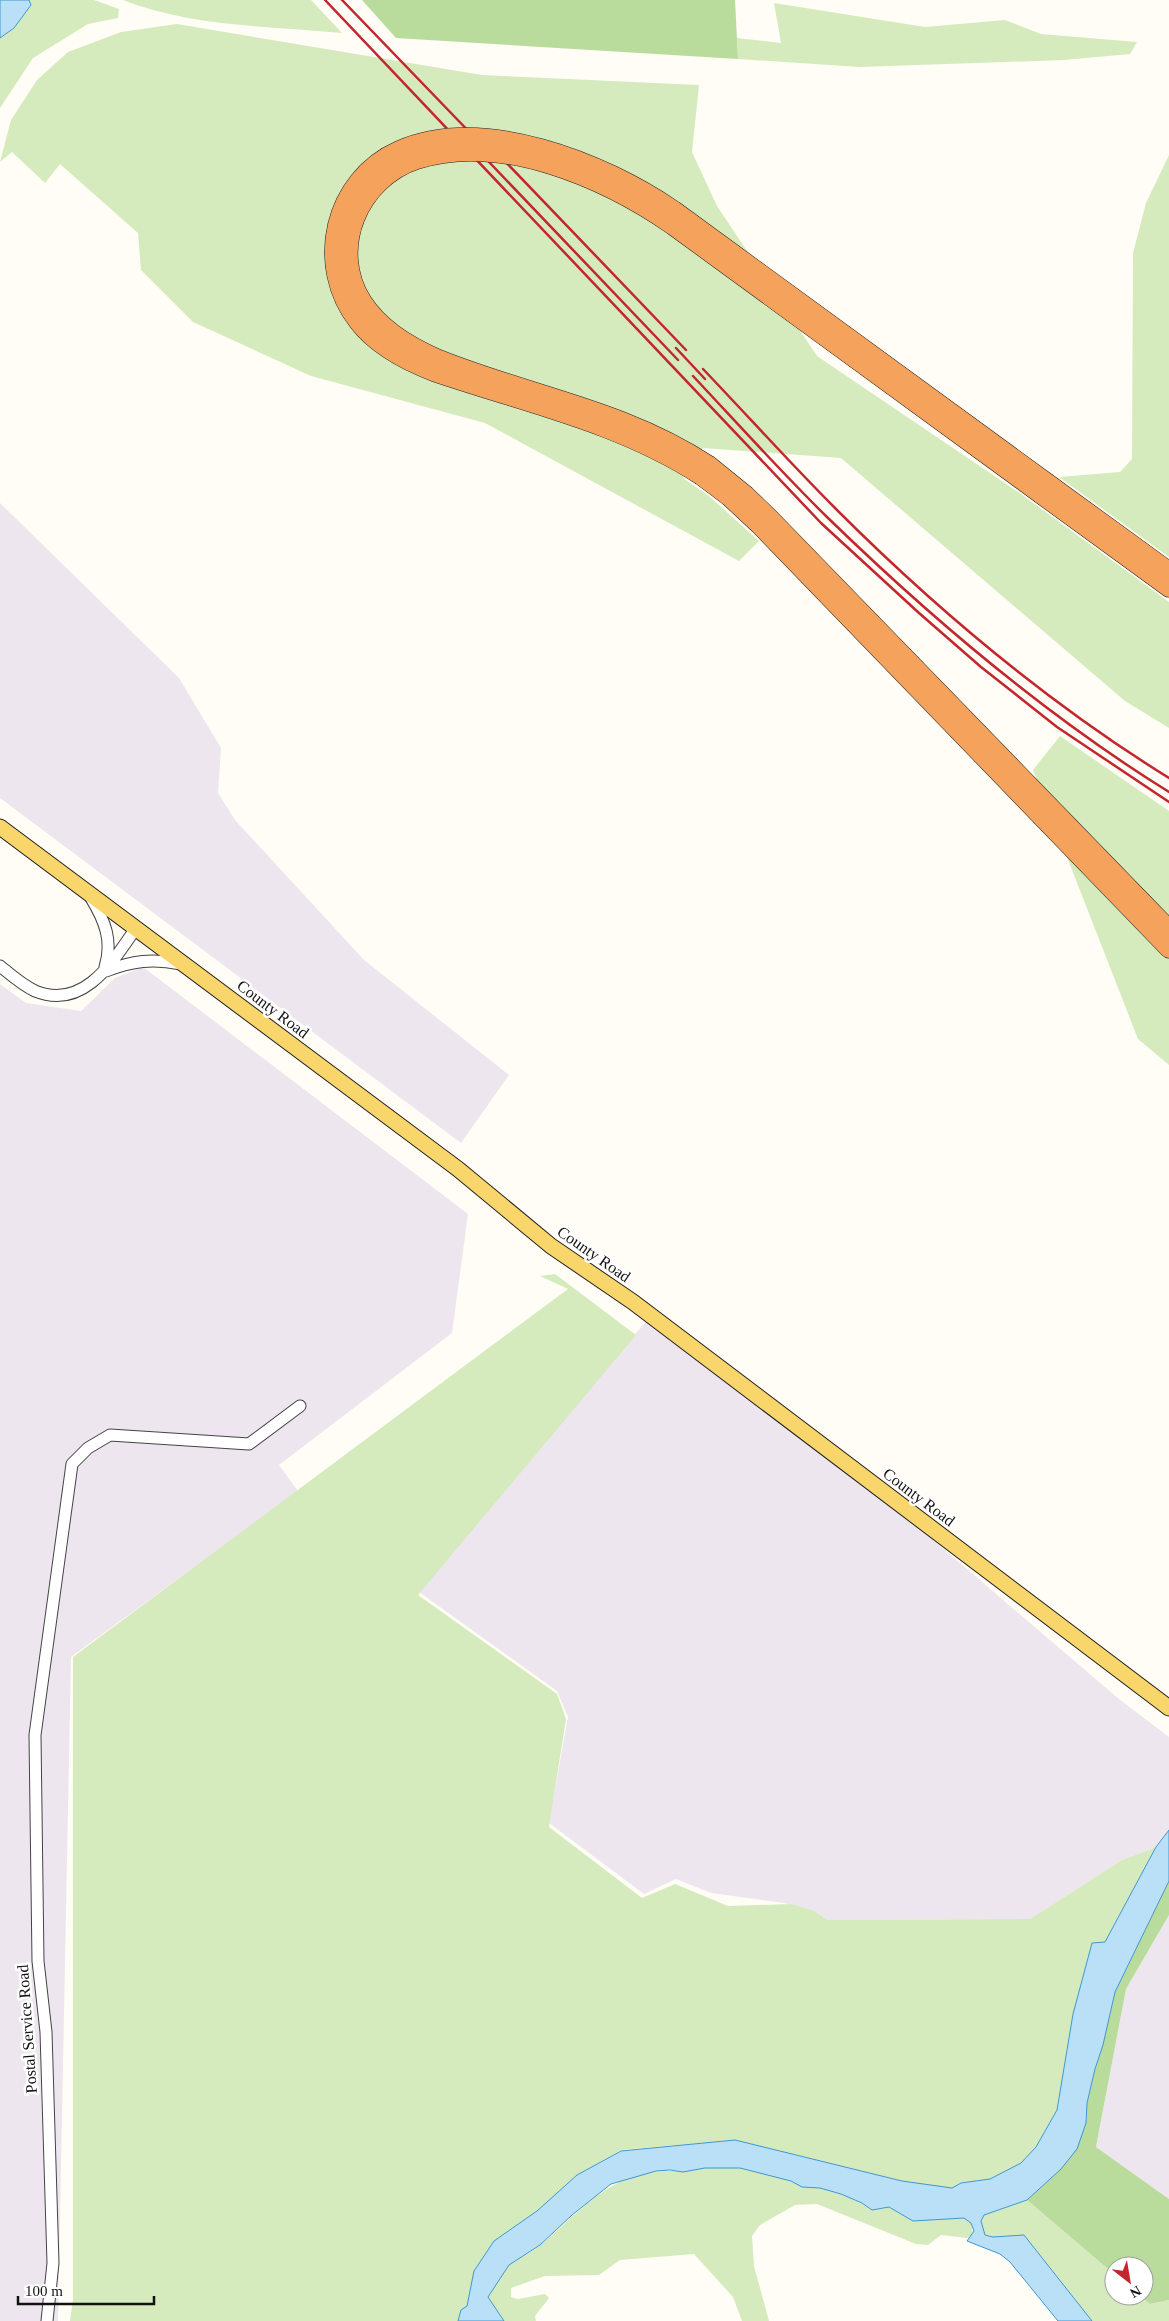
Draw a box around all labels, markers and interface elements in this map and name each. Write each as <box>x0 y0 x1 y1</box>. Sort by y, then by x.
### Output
street label: County Road <box>233 977 312 1042</box>
street label: County Road <box>554 1223 634 1286</box>
street label: County Road <box>879 1465 958 1530</box>
street label: Postal Service Road <box>14 1964 40 2094</box>
north arrow <box>1104 2256 1154 2306</box>
scale bar <box>18 2274 154 2306</box>
text: 100 m <box>25 2283 63 2299</box>
text: N <box>1127 2283 1144 2301</box>

